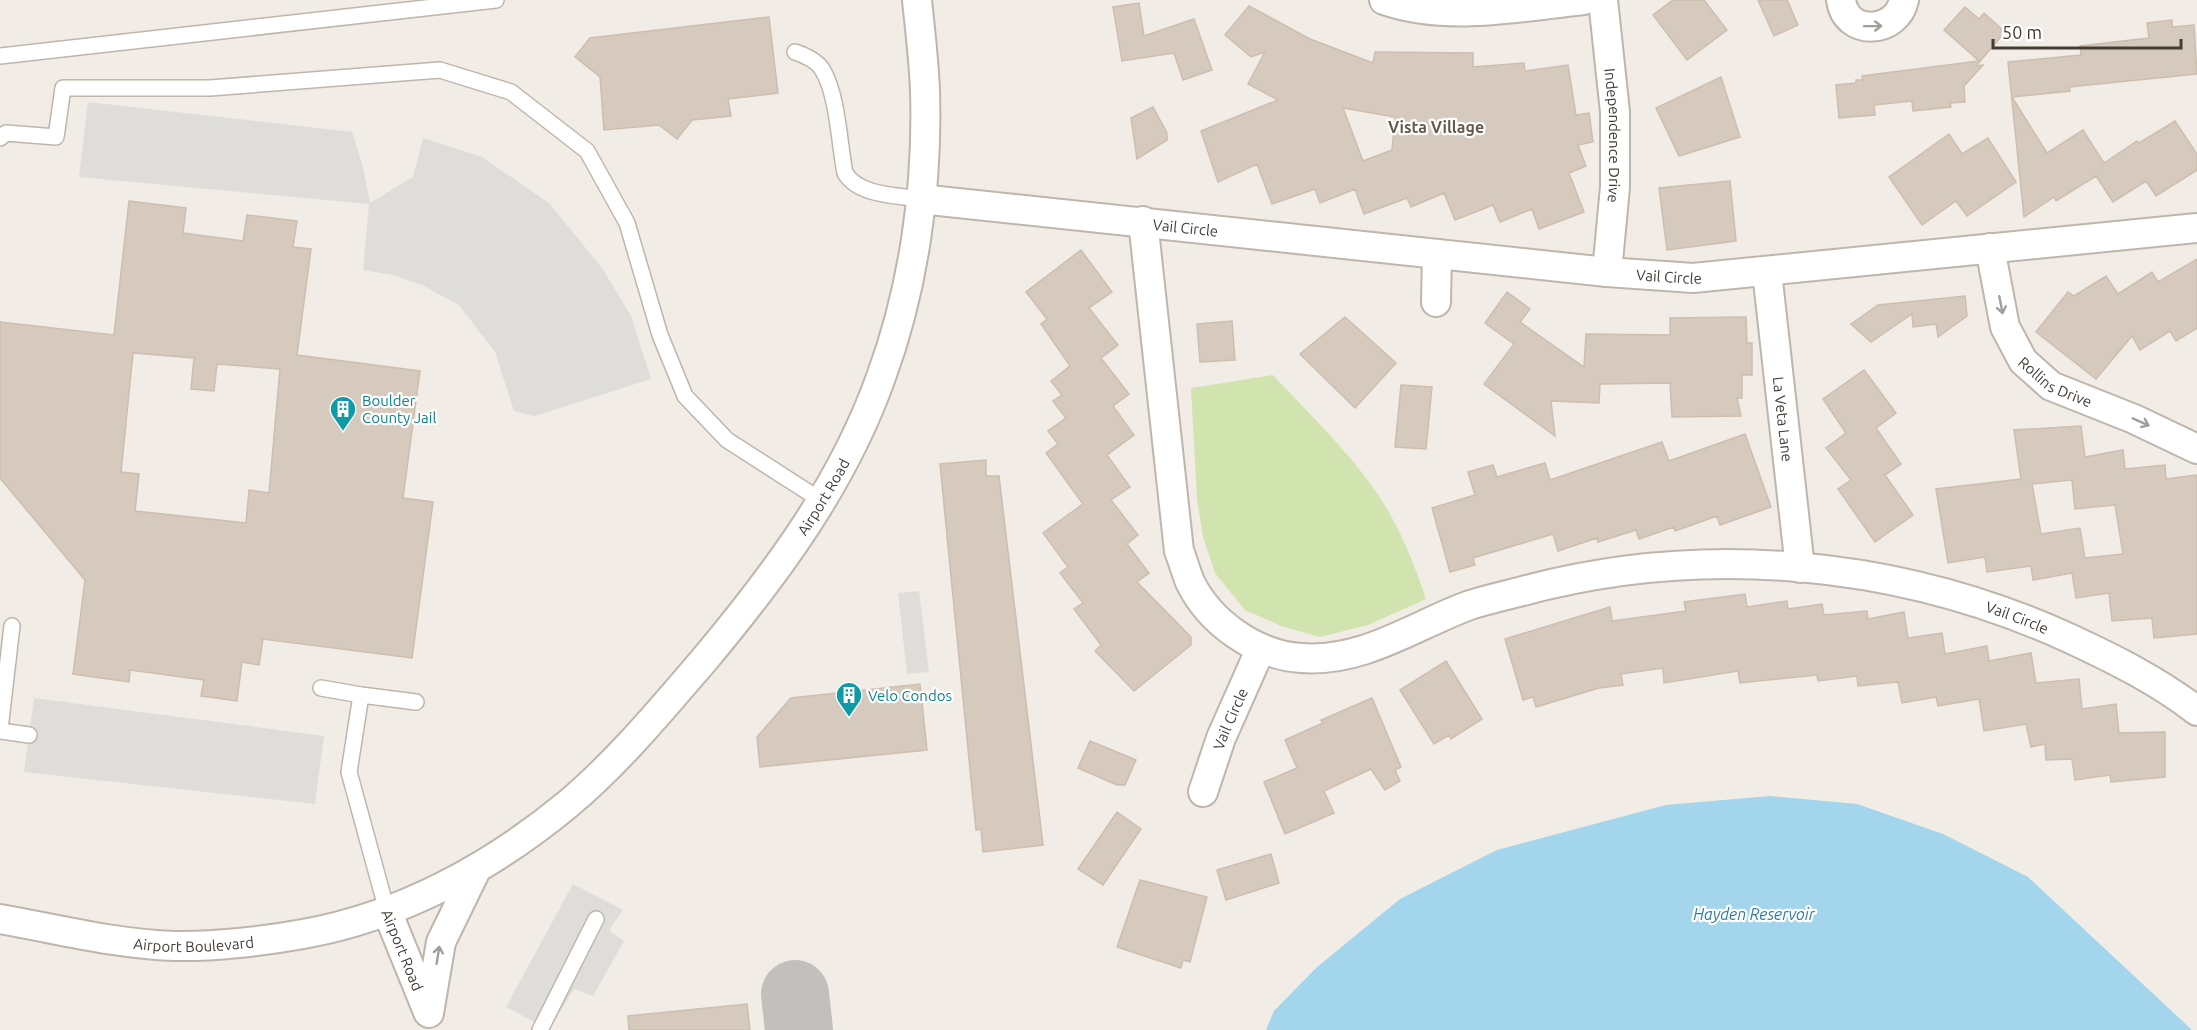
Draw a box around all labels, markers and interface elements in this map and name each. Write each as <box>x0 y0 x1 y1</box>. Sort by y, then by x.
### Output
scale bar <box>1993 12 2180 50</box>
one-way arrow <box>1862 20 1882 32</box>
text: 50 m <box>2002 22 2042 42</box>
street label: Independence Drive <box>1602 67 1624 204</box>
district label: Vista Village <box>1388 118 1484 136</box>
street label: Vail Circle <box>1152 215 1219 239</box>
street label: Vail Circle <box>1636 266 1703 287</box>
one-way arrow <box>1996 295 2007 315</box>
street label: Rollins Drive <box>2015 353 2094 410</box>
street label: La Veta Lane <box>1770 376 1797 462</box>
place label: Boulder County Jail <box>362 392 436 426</box>
building icon: Boulder County Jail <box>328 394 358 432</box>
one-way arrow <box>2131 417 2149 429</box>
street label: Airport Road <box>793 455 852 538</box>
street label: Vail Circle <box>1984 598 2051 637</box>
building icon: Velo Condos <box>834 680 864 718</box>
street label: Vail Circle <box>1209 685 1251 752</box>
place label: Velo Condos <box>868 687 952 704</box>
water label: Hayden Reservoir <box>1693 905 1816 923</box>
street label: Airport Road <box>379 907 427 993</box>
street label: Airport Boulevard <box>133 933 255 955</box>
one-way arrow <box>433 946 444 965</box>

